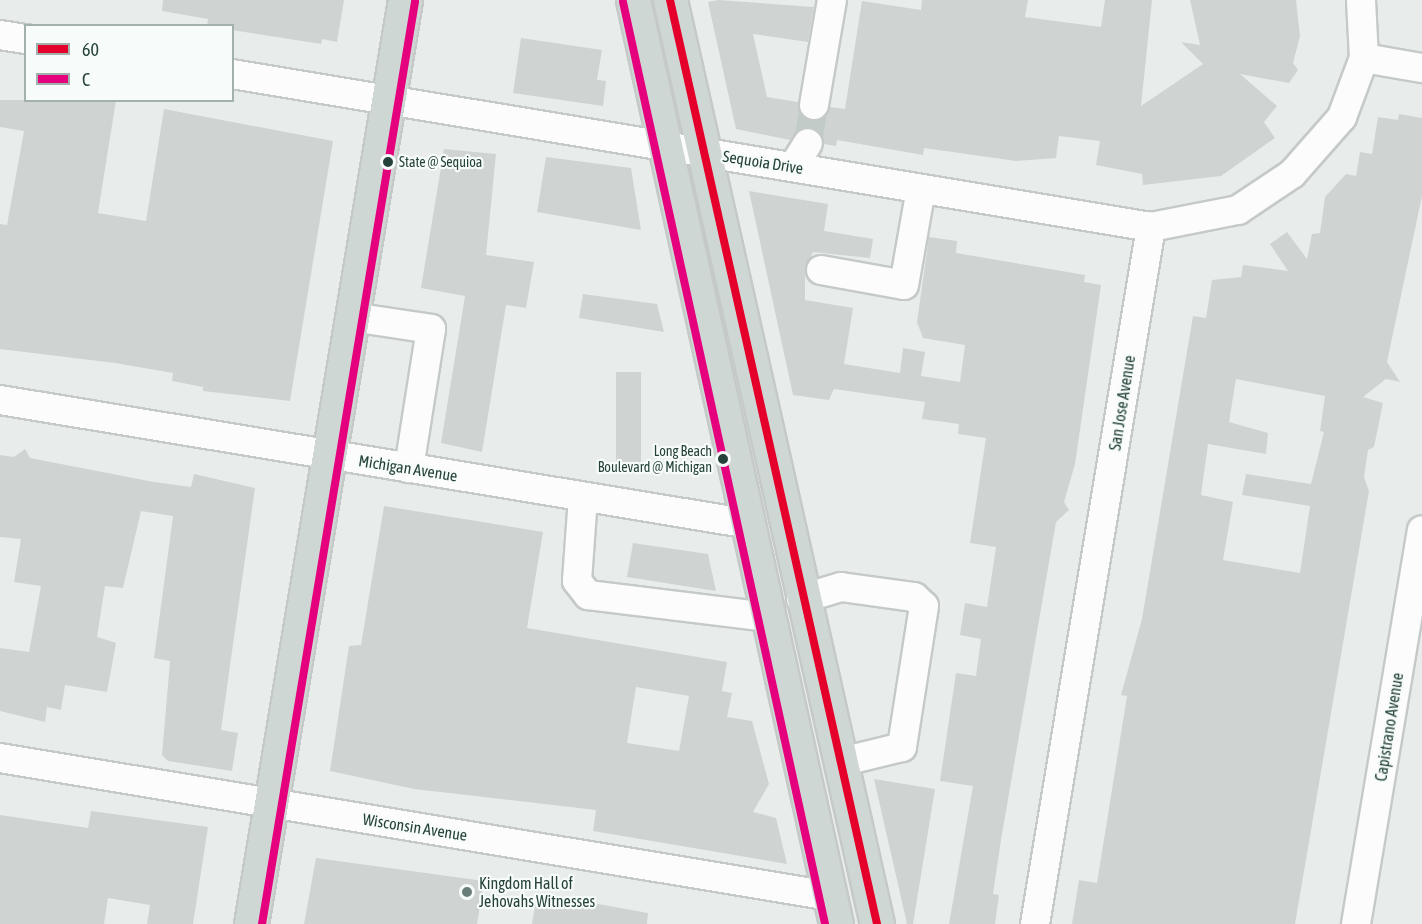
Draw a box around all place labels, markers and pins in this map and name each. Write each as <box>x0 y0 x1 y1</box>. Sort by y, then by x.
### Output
place label: State @ Sequioa <box>399 154 482 170</box>
marker: State @ Sequioa <box>382 156 394 168</box>
place label: Long Beach Boulevard @ Michigan <box>598 443 712 476</box>
marker: Long Beach Boulevard @ Michigan <box>717 453 729 465</box>
place label: Kingdom Hall of Jehovahs Witnesses <box>479 873 595 911</box>
marker: Kingdom Hall of Jehovahs Witnesses <box>460 885 474 899</box>

